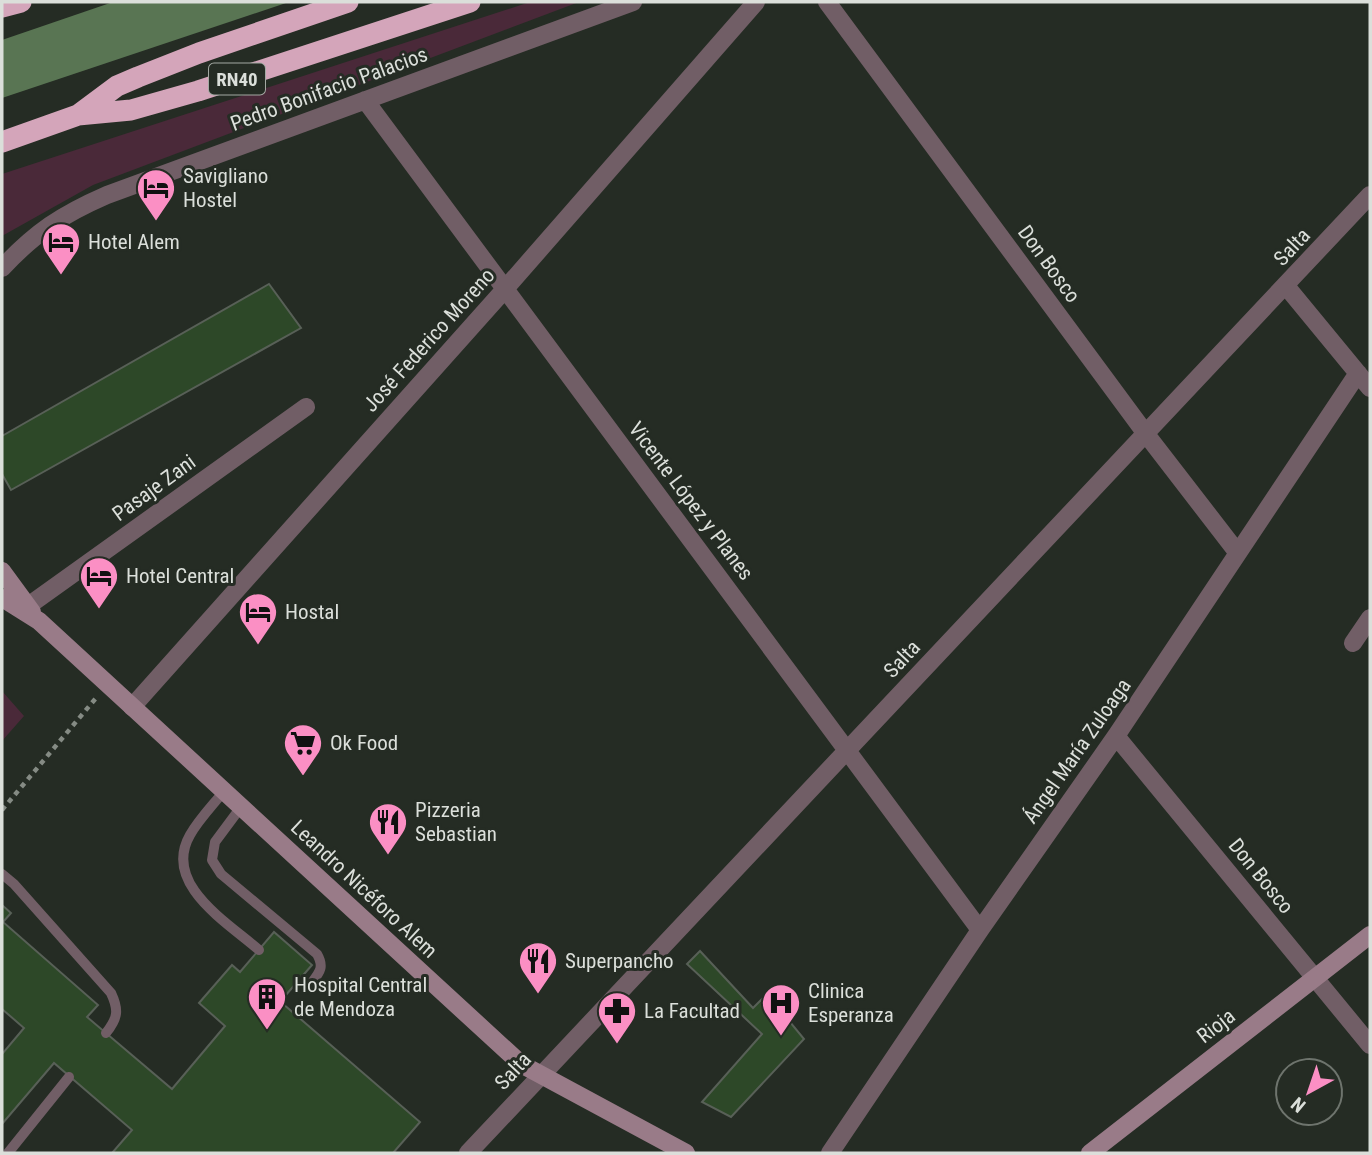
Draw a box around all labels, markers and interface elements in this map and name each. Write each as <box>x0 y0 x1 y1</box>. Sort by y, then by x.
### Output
street label: Pedro Bonifacio Palacios <box>227 42 431 136</box>
road number: RN40 <box>209 64 265 94</box>
place label: Savigliano Hostel <box>183 164 268 212</box>
hotel icon: Savigliano Hostel <box>135 167 177 222</box>
hotel icon: Hotel Alem <box>40 221 82 276</box>
street label: Don Bosco <box>1013 221 1085 307</box>
street label: Salta <box>1269 223 1315 271</box>
place label: Hotel Alem <box>88 230 180 254</box>
street label: José Federico Moreno <box>358 263 500 417</box>
street label: Vicente López y Planes <box>624 417 758 585</box>
street label: Pasaje Zani <box>108 450 200 526</box>
hotel icon: Hotel Central <box>78 555 120 610</box>
place label: Hotel Central <box>126 564 234 588</box>
hotel icon: Hostal <box>237 591 279 646</box>
place label: Hostal <box>285 600 339 624</box>
street label: Salta <box>879 635 925 683</box>
street label: Ángel María Zuloaga <box>1018 674 1136 828</box>
supermarket icon: Ok Food <box>282 722 324 777</box>
place label: Ok Food <box>330 731 398 755</box>
place label: Pizzeria Sebastian <box>415 798 497 846</box>
restaurant icon: Pizzeria Sebastian <box>367 801 409 856</box>
street label: Leandro Nicéforo Alem <box>286 815 442 963</box>
street label: Don Bosco <box>1224 834 1298 918</box>
restaurant icon: Superpancho <box>517 940 559 995</box>
place label: Superpancho <box>565 949 674 973</box>
place label: Hospital Central de Mendoza <box>294 973 427 1021</box>
building icon: Hospital Central de Mendoza <box>246 976 288 1031</box>
place label: Clinica Esperanza <box>808 979 894 1027</box>
hospital icon: Clinica Esperanza <box>760 982 802 1037</box>
pharmacy icon: La Facultad <box>596 990 638 1045</box>
place label: La Facultad <box>644 999 740 1023</box>
street label: Rioja <box>1192 1004 1240 1048</box>
street label: Salta <box>490 1047 536 1095</box>
north arrow <box>1274 1057 1344 1127</box>
text: N <box>1287 1092 1310 1117</box>

